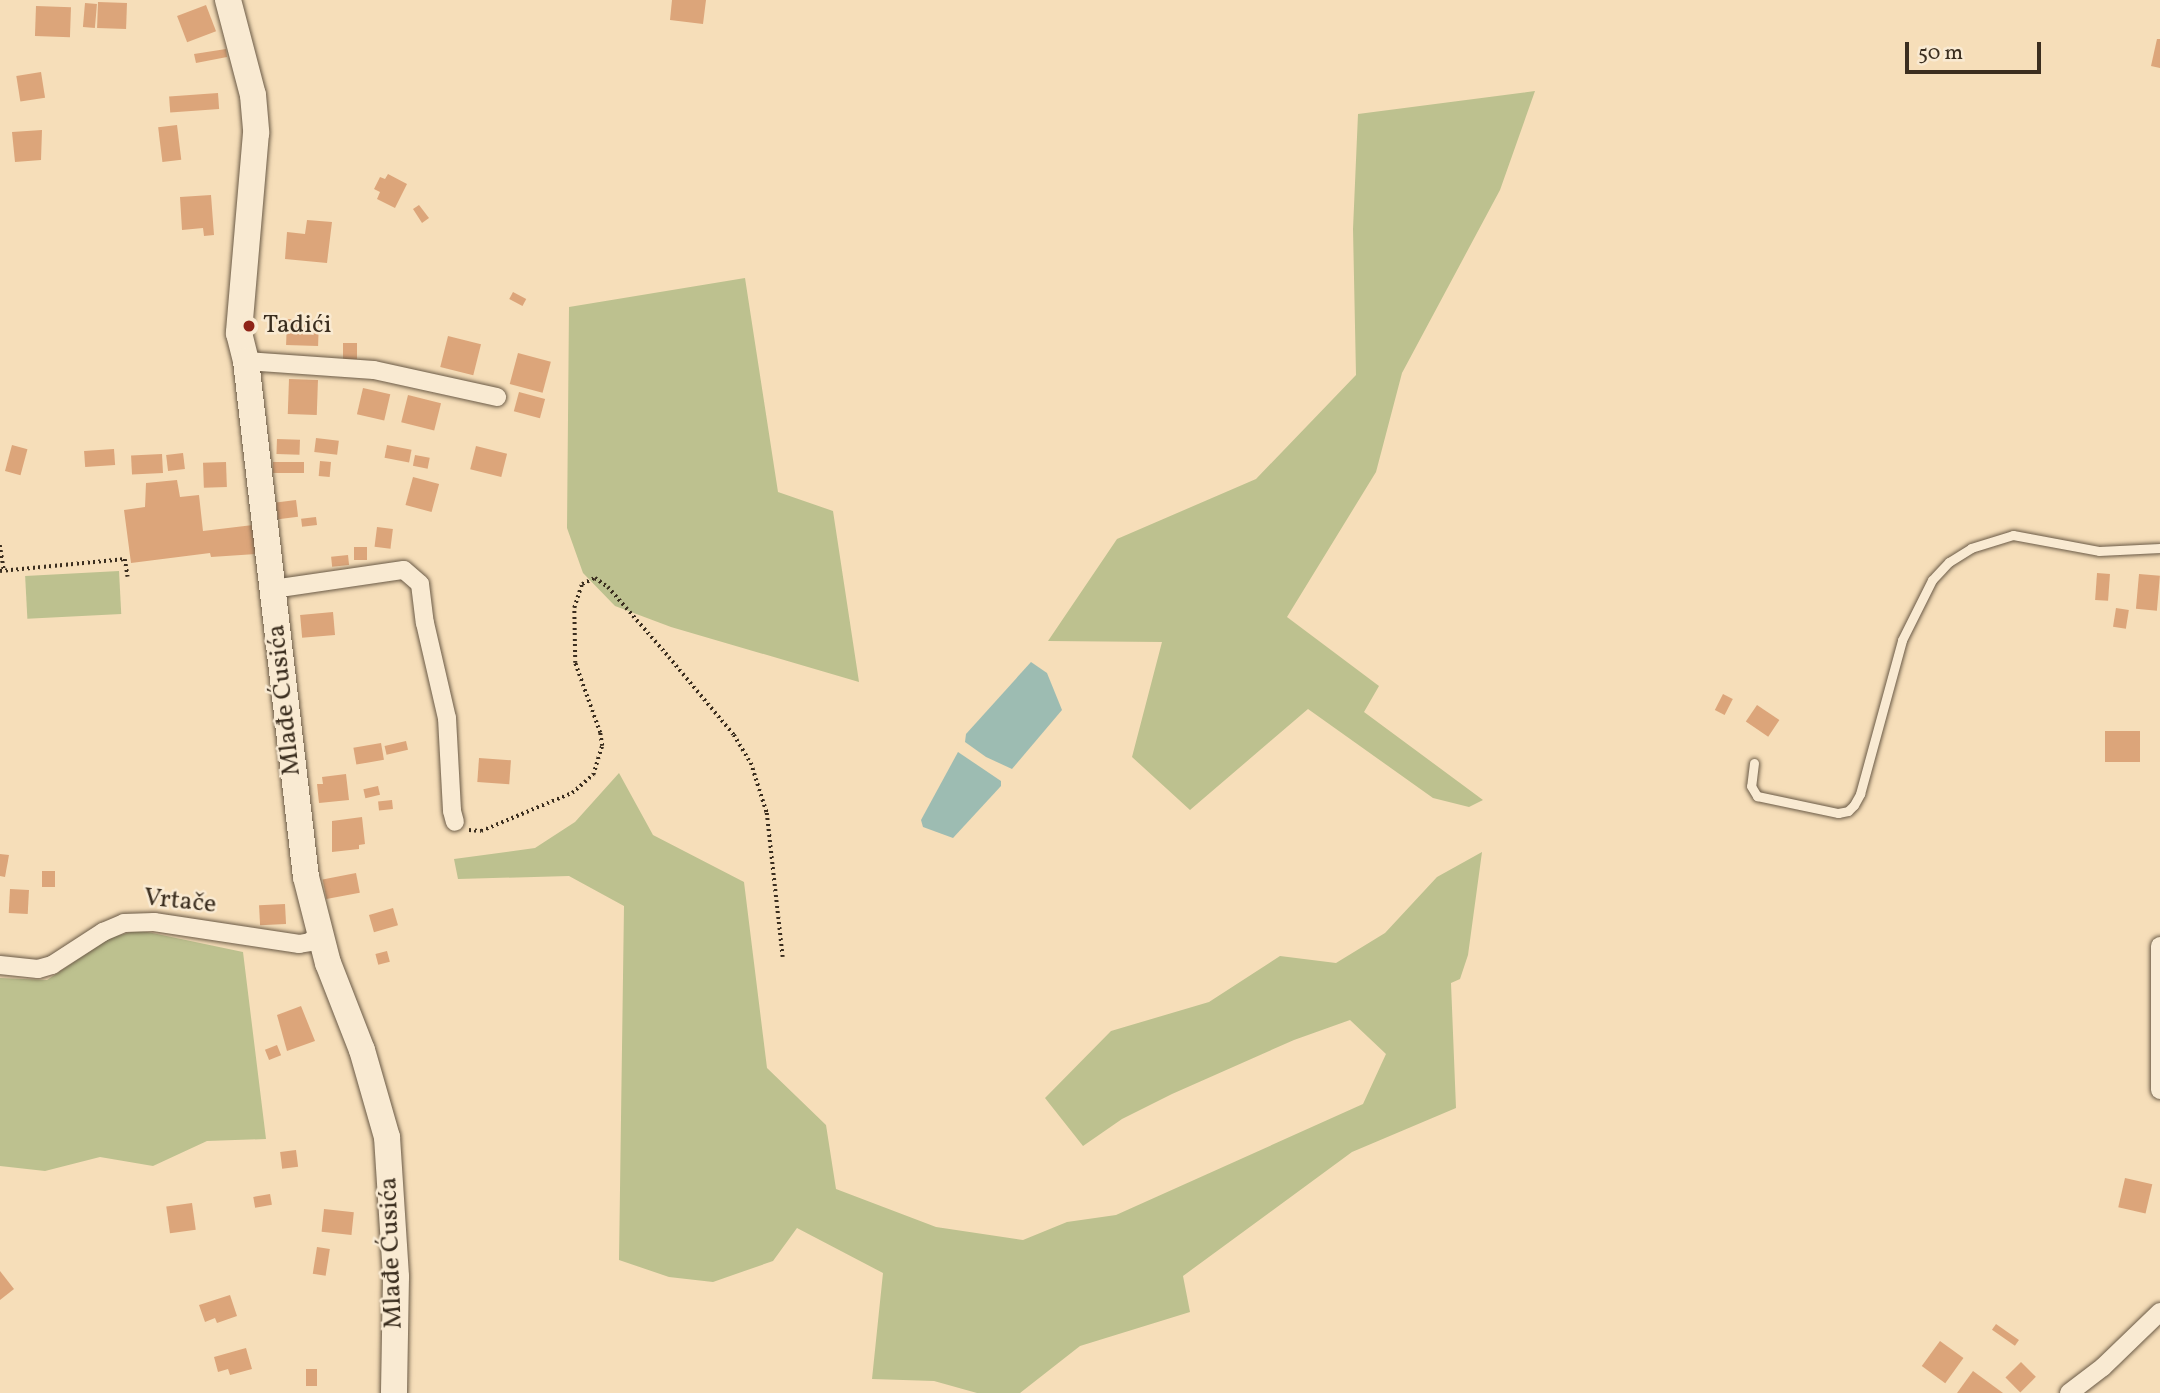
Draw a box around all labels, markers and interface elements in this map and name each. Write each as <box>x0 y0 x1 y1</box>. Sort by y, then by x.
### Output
scale bar <box>1908 28 2044 72</box>
text: 50 m <box>1918 39 1963 68</box>
place label: Tadići <box>263 310 332 342</box>
marker: Tadići <box>241 318 257 334</box>
street label: Mlađe Ćusića <box>262 623 308 777</box>
street label: Vrtače <box>142 883 218 921</box>
street label: Mlađe Ćusića <box>374 1176 410 1330</box>

